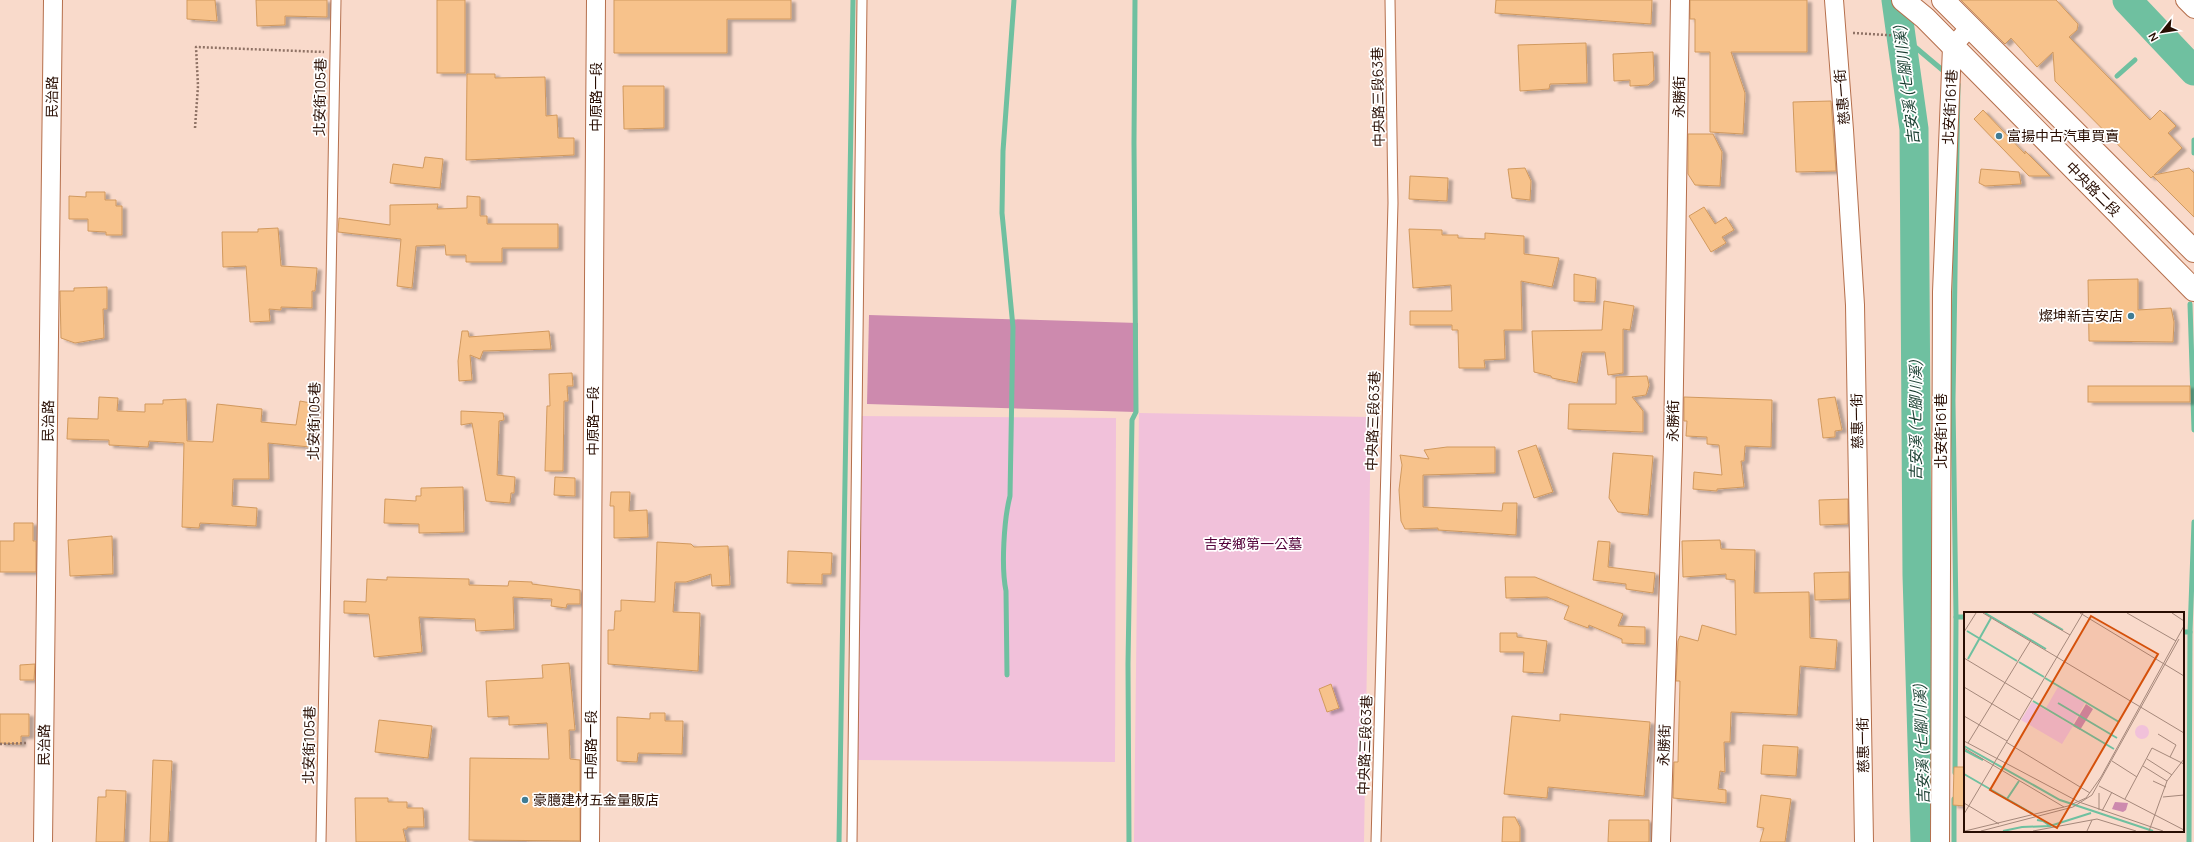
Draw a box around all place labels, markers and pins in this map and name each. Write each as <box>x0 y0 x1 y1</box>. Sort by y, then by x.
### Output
place label: 富揚中古汽車買賣 <box>2007 126 2119 145</box>
marker: 富揚中古汽車買賣 <box>1994 131 2004 141</box>
place label: 燦坤新吉安店 <box>2039 306 2123 325</box>
marker: 燦坤新吉安店 <box>2126 311 2136 321</box>
place label: 豪臆建材五金量販店 <box>533 790 659 809</box>
marker: 豪臆建材五金量販店 <box>520 795 530 805</box>

